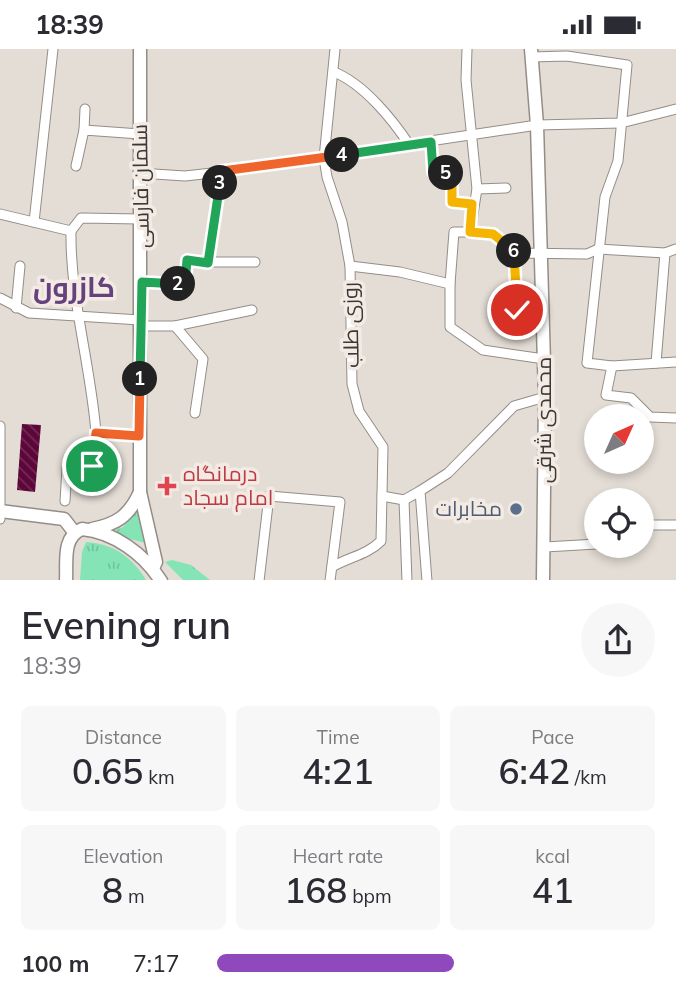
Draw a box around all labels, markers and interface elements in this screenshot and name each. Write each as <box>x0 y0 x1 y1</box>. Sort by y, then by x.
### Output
text: 18:39 <box>35 8 104 41</box>
street label: سلمان فارسی <box>126 124 155 248</box>
pin: 4 <box>324 137 360 173</box>
text: 4 <box>336 142 347 166</box>
pin: 5 <box>428 155 464 191</box>
text: 5 <box>440 160 451 184</box>
pin: 3 <box>202 165 238 201</box>
text: 3 <box>214 170 225 194</box>
pin: 6 <box>496 233 532 269</box>
text: 6 <box>508 238 519 262</box>
pin: 2 <box>160 267 196 301</box>
district label: کازرون <box>33 269 115 304</box>
text: 2 <box>172 271 183 295</box>
pin <box>487 280 547 340</box>
street label: روزی طلب <box>336 282 365 368</box>
icon: check <box>498 291 536 329</box>
street label: محمدی شرقی <box>530 357 557 483</box>
pin: 1 <box>122 361 158 397</box>
text: 1 <box>134 366 145 390</box>
north arrow <box>584 404 654 474</box>
map controls <box>584 404 654 558</box>
pin <box>62 436 122 496</box>
icon: arrive <box>73 447 111 485</box>
place label: درمانگاه امام سجاد <box>183 460 273 512</box>
marker: درمانگاه امام سجاد <box>157 476 177 496</box>
button: locate <box>584 488 654 558</box>
place label: مخابرات <box>436 495 502 521</box>
marker: مخابرات <box>508 501 524 517</box>
text: Evening run <box>21 601 231 649</box>
button: share <box>581 603 655 677</box>
text: 18:39 <box>21 651 81 680</box>
text: Distance <box>85 725 162 749</box>
text: Time <box>316 725 360 749</box>
text: Pace <box>531 725 574 749</box>
text: 0.65 <box>72 749 143 793</box>
text: 4:21 <box>302 749 374 793</box>
text: 6:42 <box>499 749 570 793</box>
text: km <box>143 765 175 789</box>
text: /km <box>570 765 607 789</box>
text: Elevation <box>83 844 164 868</box>
text: Heart rate <box>293 844 383 868</box>
text: kcal <box>535 844 570 868</box>
text: 8 <box>102 868 123 912</box>
text: 168 <box>284 868 347 912</box>
text: 41 <box>532 868 574 912</box>
text: m <box>123 884 145 908</box>
text: bpm <box>347 884 392 908</box>
text: 100 m <box>21 949 89 978</box>
text: 7:17 <box>133 949 180 978</box>

